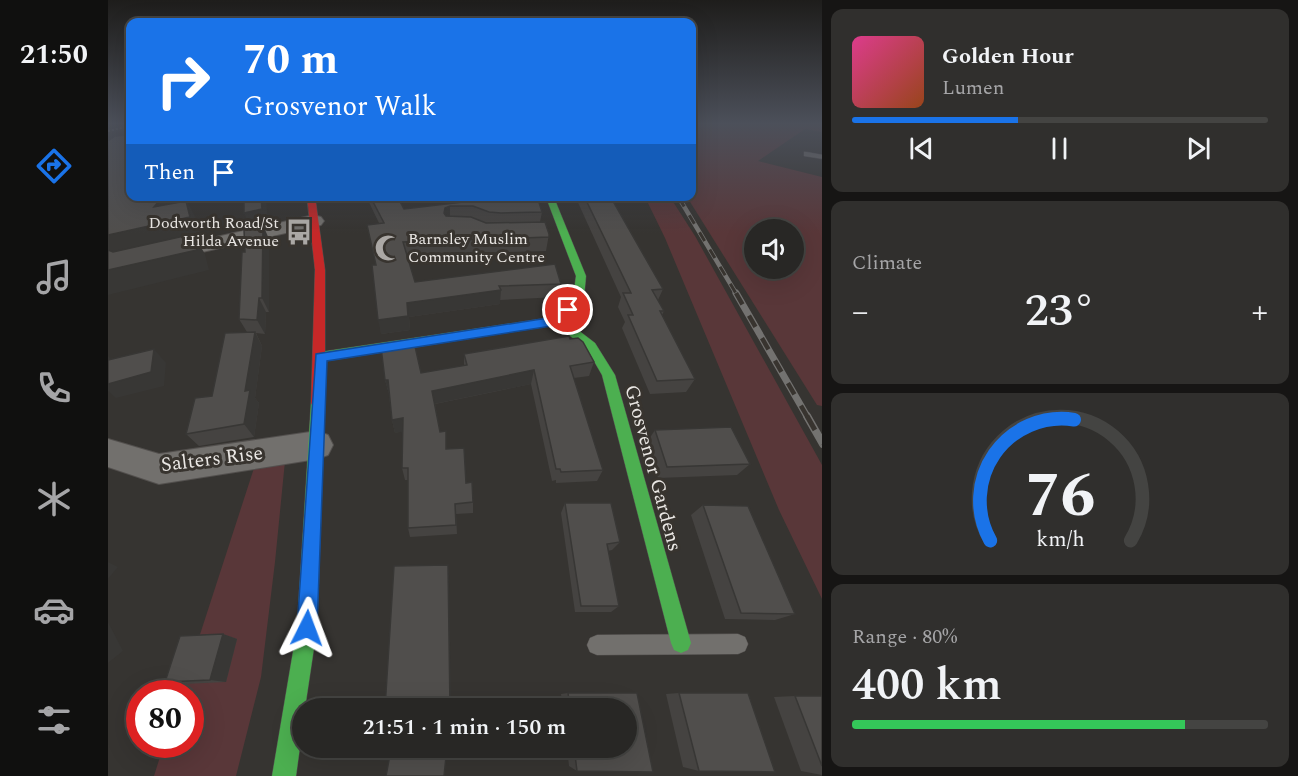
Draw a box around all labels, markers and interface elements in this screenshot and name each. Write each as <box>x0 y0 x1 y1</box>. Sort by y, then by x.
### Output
text: 70 m <box>243 29 338 92</box>
text: 21:50 <box>20 34 88 76</box>
text: Golden Hour <box>942 40 1074 73</box>
icon: right <box>144 42 222 120</box>
text: Lumen <box>942 73 1004 103</box>
text: Grosvenor Walk <box>243 86 437 128</box>
icon: previous <box>905 132 938 165</box>
icon: pause <box>1043 132 1076 165</box>
icon: next <box>1182 132 1215 165</box>
icon: directions <box>33 145 75 187</box>
text: Then <box>144 156 195 189</box>
icon: arrive <box>207 156 240 189</box>
place label: Dodworth Road/St Hilda Avenue <box>149 211 279 253</box>
bus stop icon: Dodworth Road/St Hilda Avenue <box>284 217 314 247</box>
map controls <box>744 219 804 279</box>
button: sound <box>744 219 804 279</box>
place label: Barnsley Muslim Community Centre <box>408 227 545 269</box>
mosque icon: Barnsley Muslim Community Centre <box>373 233 403 263</box>
text: Climate <box>852 248 922 278</box>
icon: music <box>33 256 75 298</box>
text: 23° <box>1025 277 1095 346</box>
pin <box>542 284 593 335</box>
text: − <box>852 287 869 337</box>
text: + <box>1252 287 1268 337</box>
icon: arrive <box>551 293 584 326</box>
icon: phone <box>33 367 75 409</box>
street label: Grosvenor Gardens <box>616 381 690 555</box>
street label: Salters Rise <box>159 438 265 480</box>
text: 76 <box>1025 449 1095 544</box>
icon: climate <box>33 478 75 520</box>
text: km/h <box>1036 523 1084 556</box>
icon: car <box>33 589 75 631</box>
position arrow <box>275 596 339 660</box>
text: Range · 80% <box>852 622 957 652</box>
text: 400 km <box>852 651 1002 720</box>
speed limit sign: 80 <box>126 680 204 758</box>
icon: filters <box>33 699 75 741</box>
text: 21:51 · 1 min · 150 m <box>363 711 566 744</box>

